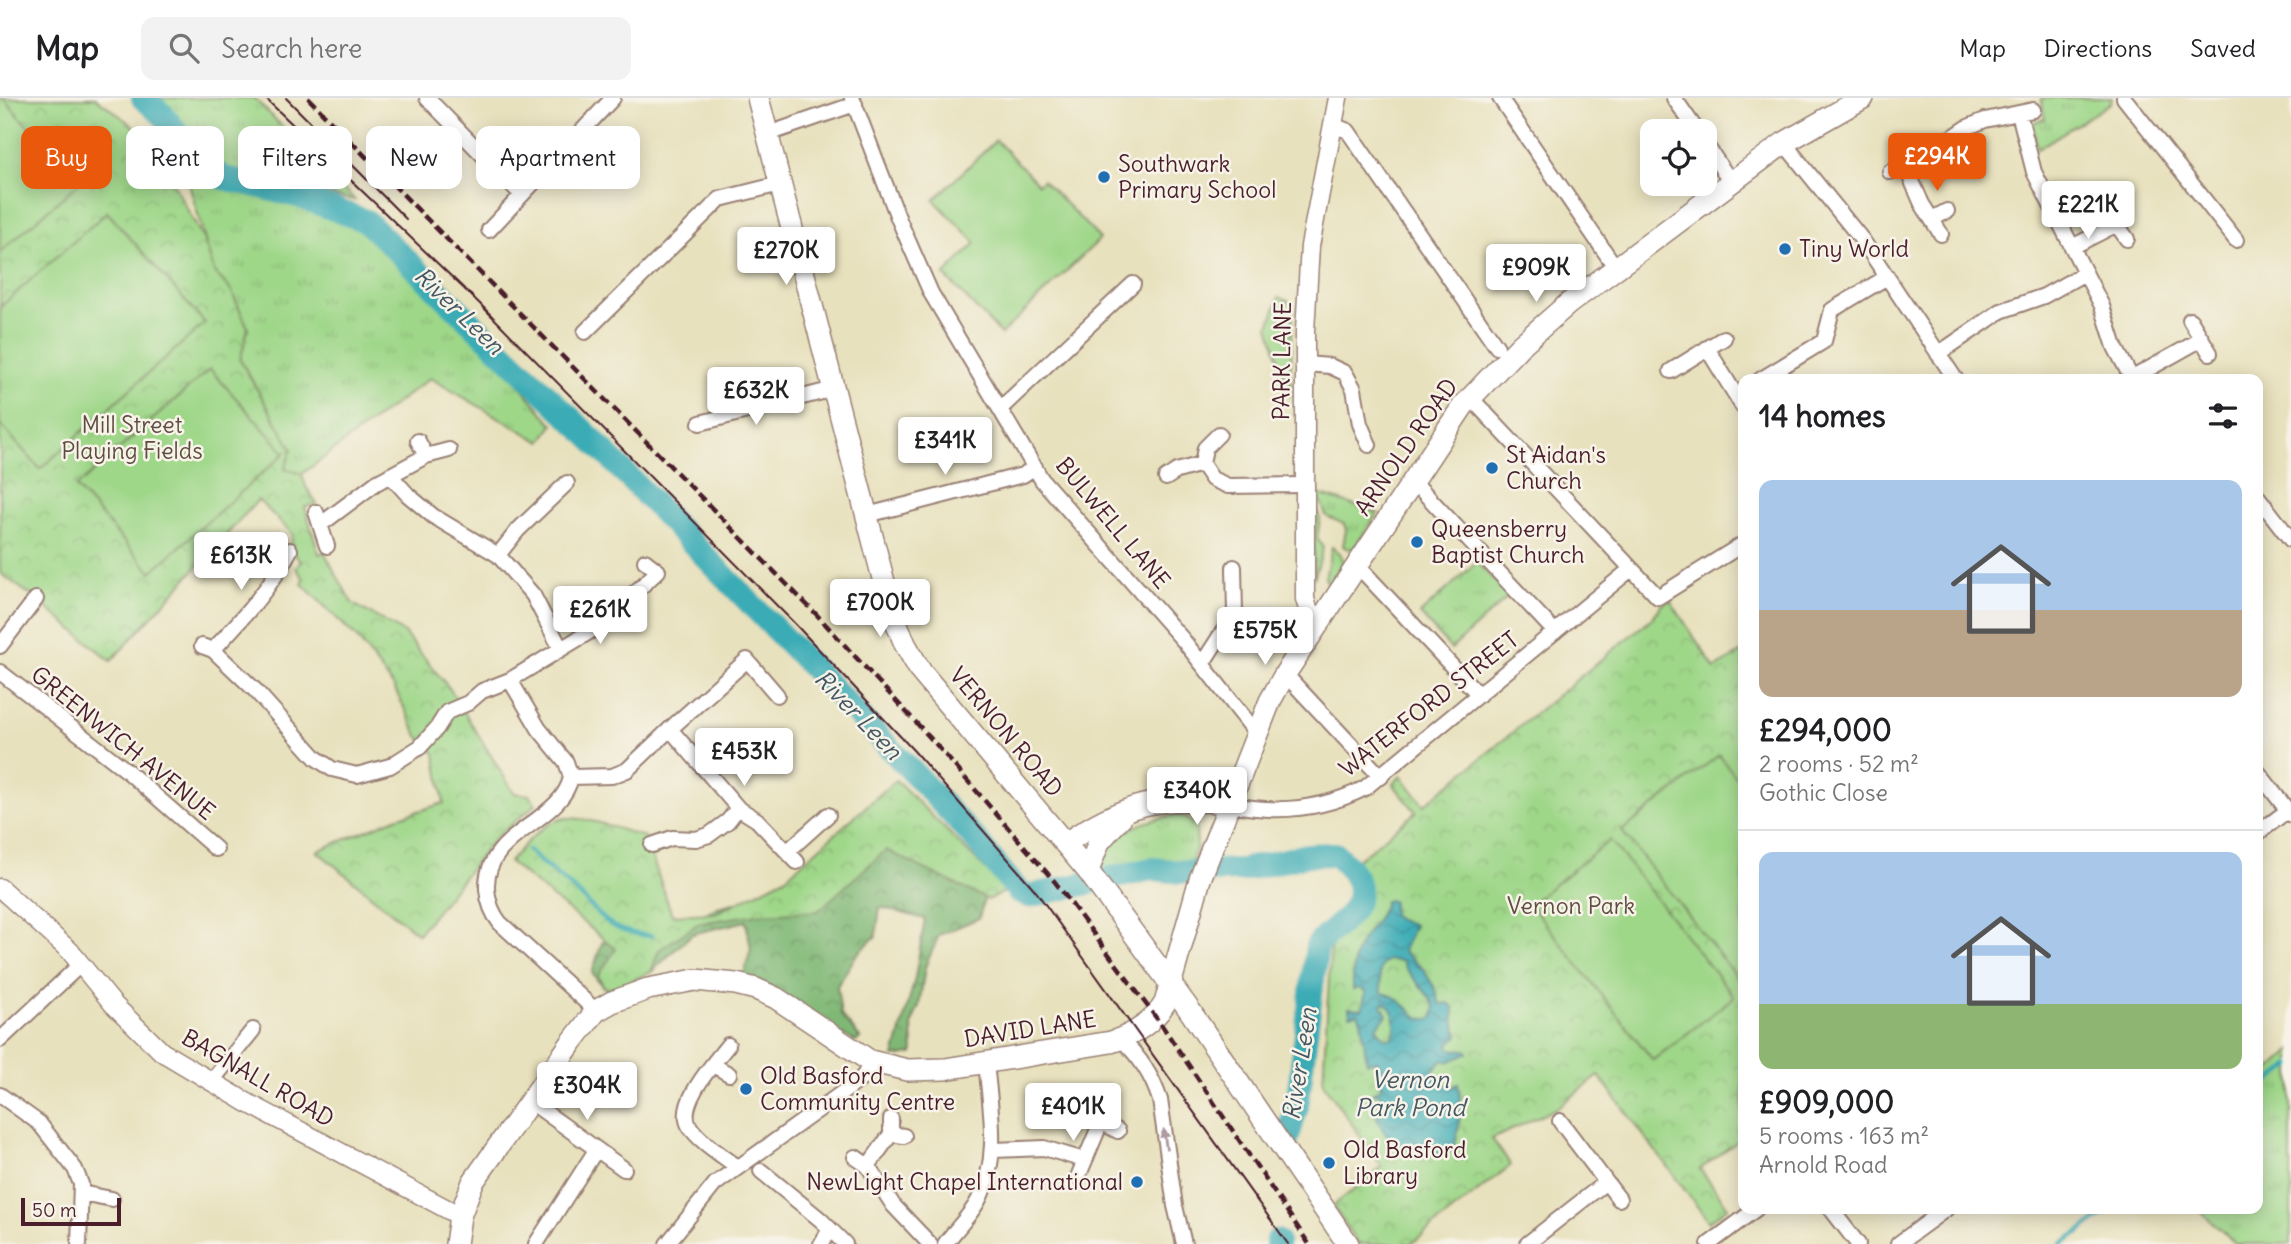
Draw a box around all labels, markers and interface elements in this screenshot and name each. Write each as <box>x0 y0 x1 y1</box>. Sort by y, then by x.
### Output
search box <box>141 17 631 80</box>
text: Map <box>35 27 99 69</box>
icon: search <box>165 29 203 67</box>
text: Search here <box>221 32 362 65</box>
text: Map <box>1959 33 2006 63</box>
text: Directions <box>2044 33 2152 63</box>
text: Saved <box>2190 33 2256 63</box>
map controls <box>1640 119 1717 196</box>
button: locate <box>1640 119 1717 196</box>
chip: Buy <box>21 126 112 189</box>
chip: Rent <box>126 126 224 189</box>
chip: Filters <box>238 126 352 189</box>
chip: New <box>366 126 462 189</box>
chip: Apartment <box>476 126 640 189</box>
pin: £294K <box>1888 134 1986 193</box>
text: £294K <box>1904 141 1970 170</box>
place label: Southwark Primary School <box>1118 149 1276 204</box>
marker: Southwark Primary School <box>1096 169 1112 185</box>
pin: £221K <box>2039 181 2137 241</box>
text: £221K <box>2058 189 2118 218</box>
pin: £270K <box>737 228 835 287</box>
place label: Tiny World <box>1799 234 1909 263</box>
text: £270K <box>753 235 819 264</box>
marker: Tiny World <box>1777 241 1793 257</box>
pin: £909K <box>1487 244 1585 304</box>
text: £909K <box>1502 252 1570 281</box>
water label: River Leen <box>409 260 511 361</box>
street label: PARK LANE <box>1266 301 1297 421</box>
pin: £632K <box>707 368 805 427</box>
street label: ARNOLD ROAD <box>1348 373 1464 521</box>
text: £632K <box>723 375 789 404</box>
text: 14 homes <box>1759 397 1886 435</box>
icon: filters <box>2204 397 2242 435</box>
park label: Mill Street Playing Fields <box>61 410 203 465</box>
pin: £341K <box>896 418 994 477</box>
text: £341K <box>914 425 976 454</box>
place label: St Aidan's Church <box>1506 440 1606 495</box>
street label: BULWELL LANE <box>1050 451 1177 594</box>
marker: St Aidan's Church <box>1484 460 1500 476</box>
place label: Queensberry Baptist Church <box>1431 514 1585 569</box>
icon: home <box>1938 526 2064 652</box>
pin: £613K <box>192 532 290 592</box>
marker: Queensberry Baptist Church <box>1409 534 1425 550</box>
text: £613K <box>210 540 272 569</box>
pin: £700K <box>831 580 929 639</box>
pin: £261K <box>551 587 649 646</box>
text: £700K <box>846 587 914 616</box>
text: £261K <box>569 594 631 623</box>
pin: £575K <box>1216 608 1314 667</box>
text: £575K <box>1233 615 1297 644</box>
street label: WATERFORD STREET <box>1333 625 1524 783</box>
street label: GREENWICH AVENUE <box>25 659 221 826</box>
street label: VERNON ROAD <box>944 661 1069 803</box>
water label: River Leen <box>809 663 909 766</box>
text: £294,000 <box>1759 711 1892 749</box>
pin: £453K <box>695 728 793 788</box>
text: £453K <box>711 736 777 765</box>
text: 2 rooms · 52 m² <box>1759 749 1919 778</box>
pin: £340K <box>1148 768 1246 827</box>
text: £340K <box>1163 775 1231 804</box>
text: Gothic Close <box>1759 778 1888 807</box>
park label: Vernon Park <box>1507 891 1635 920</box>
icon: home <box>1938 898 2064 1024</box>
street label: DAVID LANE <box>962 1004 1098 1053</box>
water label: River Leen <box>1275 1005 1323 1122</box>
street label: BAGNALL ROAD <box>177 1022 340 1133</box>
place label: Old Basford Community Centre <box>760 1061 955 1116</box>
pin: £304K <box>538 1062 636 1122</box>
water label: Vernon Park Pond <box>1355 1064 1468 1122</box>
text: £304K <box>553 1070 621 1099</box>
marker: Old Basford Community Centre <box>738 1081 754 1097</box>
text: £909,000 <box>1759 1083 1894 1121</box>
pin: £401K <box>1024 1084 1122 1143</box>
text: £401K <box>1041 1091 1105 1120</box>
text: 5 rooms · 163 m² <box>1759 1121 1929 1150</box>
one-way arrow <box>1160 1128 1171 1150</box>
place label: Old Basford Library <box>1343 1135 1466 1190</box>
text: Arnold Road <box>1759 1150 1887 1179</box>
marker: Old Basford Library <box>1321 1155 1337 1171</box>
place label: NewLight Chapel International <box>806 1167 1123 1196</box>
marker: NewLight Chapel International <box>1129 1174 1145 1190</box>
scale bar <box>21 1195 121 1227</box>
text: 50 m <box>32 1198 77 1222</box>

